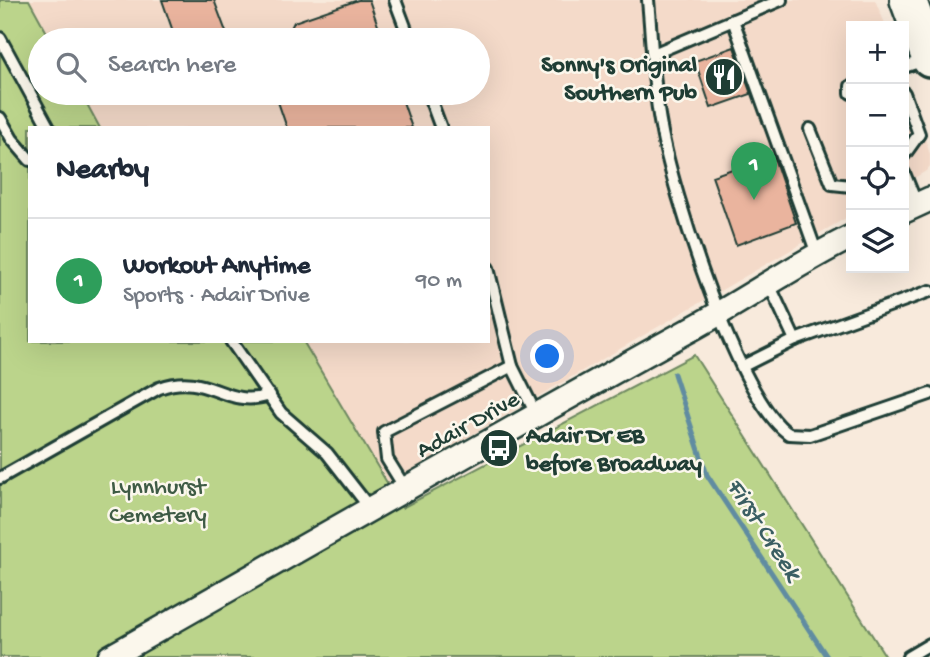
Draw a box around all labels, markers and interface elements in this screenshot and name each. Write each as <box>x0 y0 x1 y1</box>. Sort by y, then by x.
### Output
map controls <box>846 21 909 273</box>
button: + <box>846 21 909 84</box>
search box <box>28 28 490 105</box>
icon: search <box>52 48 90 86</box>
text: Search here <box>108 51 236 82</box>
place label: Sonny's Original Southern Pub <box>541 52 697 109</box>
restaurant icon: Sonny's Original Southern Pub <box>703 56 745 98</box>
button: − <box>846 84 909 147</box>
pin: 1 <box>731 142 777 200</box>
button: locate <box>846 147 909 210</box>
text: Nearby <box>56 154 149 189</box>
button: layers <box>846 210 909 273</box>
text: Workout Anytime <box>123 252 310 283</box>
text: 1 <box>74 268 84 295</box>
text: 90 m <box>416 268 462 295</box>
text: Sports · Adair Drive <box>123 283 310 310</box>
your location <box>530 339 564 373</box>
street label: Adair Drive <box>412 386 526 466</box>
place label: Adair Dr EB before Broadway <box>525 423 702 480</box>
bus stop icon: Adair Dr EB before Broadway <box>478 427 520 469</box>
water label: First Creek <box>718 473 808 590</box>
park label: Lynnhurst Cemetery <box>109 474 208 531</box>

